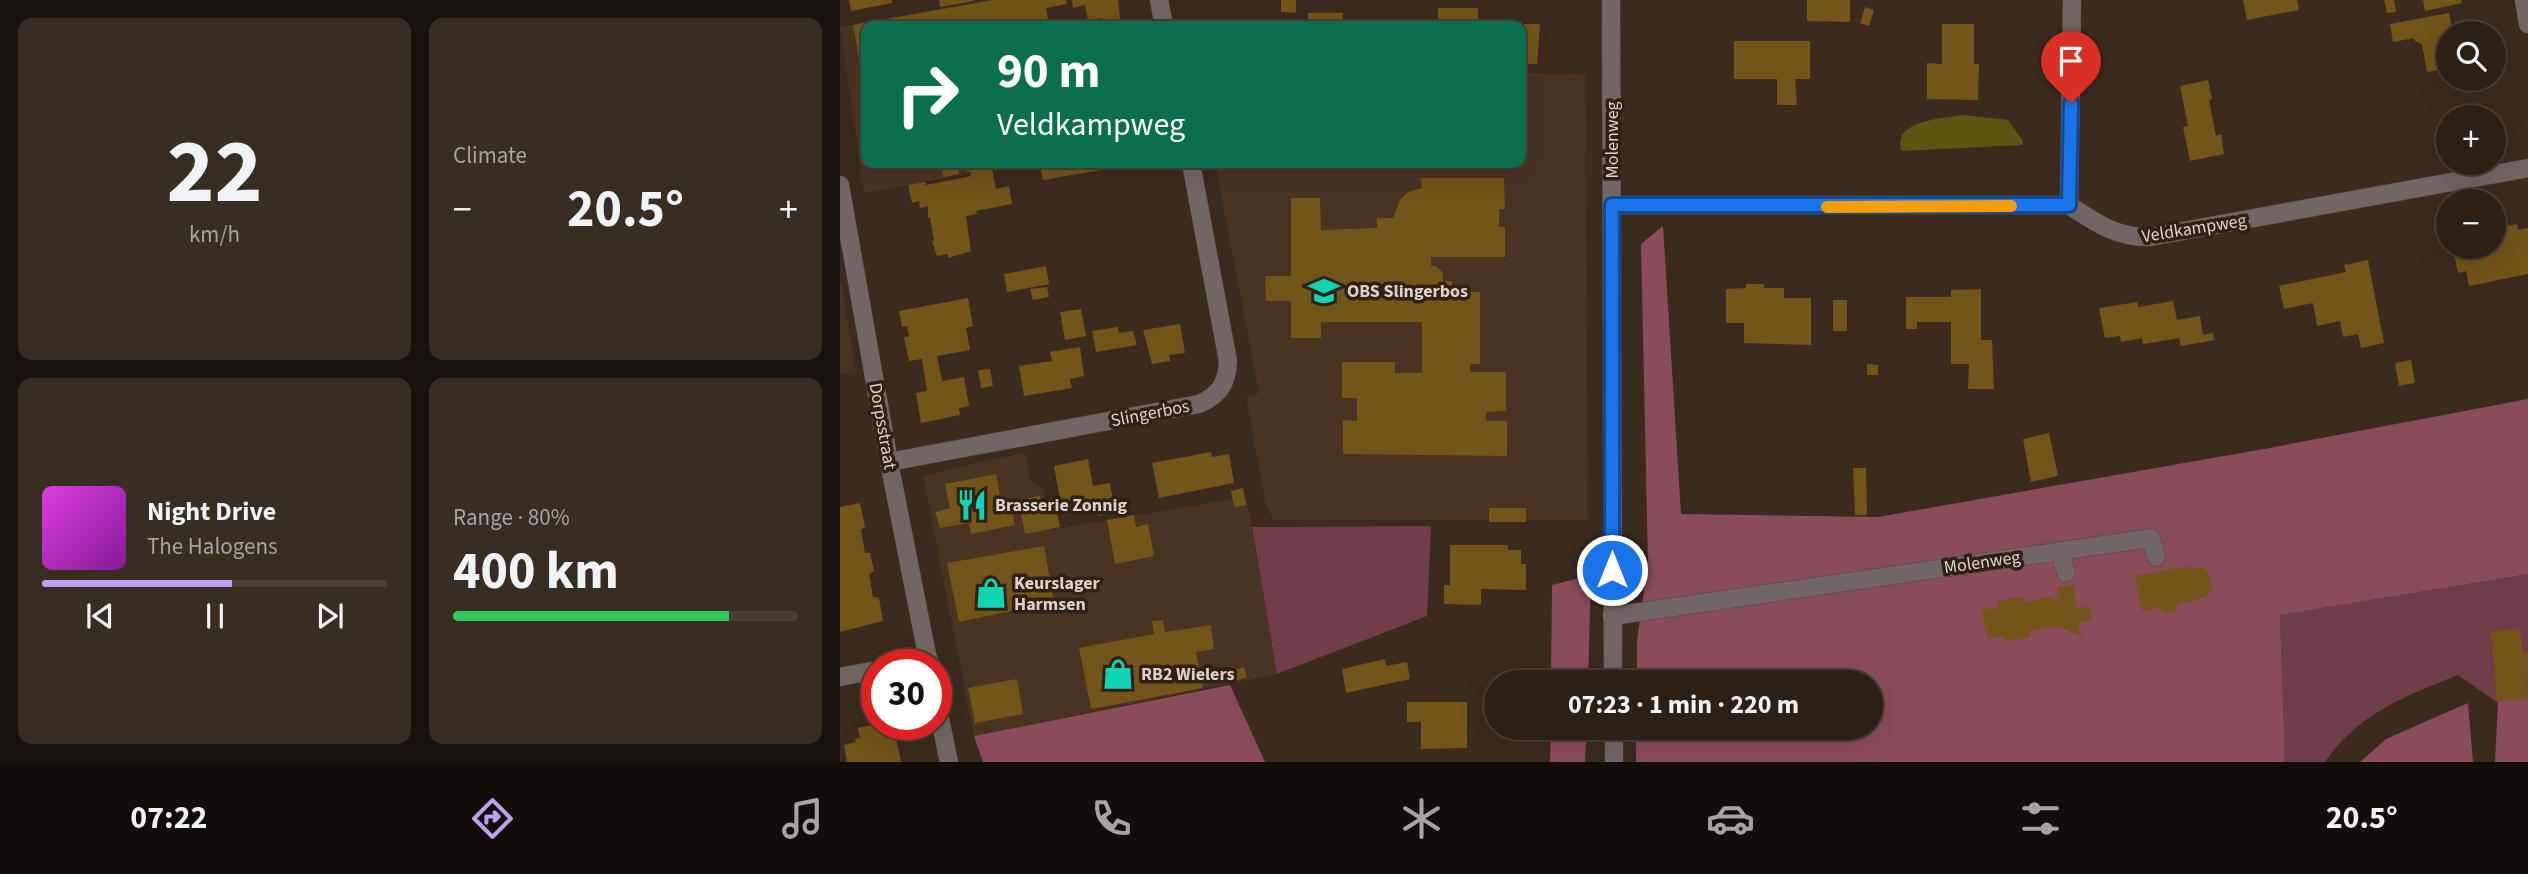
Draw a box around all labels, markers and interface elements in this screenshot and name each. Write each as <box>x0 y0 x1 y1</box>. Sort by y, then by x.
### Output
map controls <box>2436 21 2506 259</box>
button: search <box>2436 21 2506 91</box>
pin <box>2041 31 2101 103</box>
text: 90 m <box>997 37 1101 107</box>
icon: arrive <box>2052 42 2090 80</box>
icon: right <box>882 49 973 140</box>
text: Veldkampweg <box>997 102 1185 148</box>
street label: Molenweg <box>1600 102 1625 178</box>
button: + <box>2436 105 2506 175</box>
text: 22 <box>166 108 263 237</box>
text: Climate <box>453 139 527 172</box>
text: 20.5° <box>567 173 684 247</box>
text: − <box>453 183 472 237</box>
text: + <box>779 183 798 237</box>
button: − <box>2436 189 2506 259</box>
street label: Veldkampweg <box>2140 208 2248 249</box>
text: km/h <box>189 218 240 251</box>
school or university icon: OBS Slingerbos <box>1307 274 1341 308</box>
place label: OBS Slingerbos <box>1347 279 1468 304</box>
street label: Dorpsstraat <box>863 381 902 471</box>
street label: Slingerbos <box>1109 394 1192 433</box>
restaurant icon: Brasserie Zonnig <box>955 488 989 522</box>
text: Night Drive <box>147 493 276 530</box>
place label: Brasserie Zonnig <box>995 493 1127 518</box>
text: Range · 80% <box>453 501 570 534</box>
text: The Halogens <box>147 530 278 563</box>
position arrow <box>1575 533 1649 607</box>
text: 400 km <box>453 535 619 609</box>
street label: Molenweg <box>1942 545 2022 580</box>
place label: Keurslager Harmsen <box>1014 571 1101 617</box>
shop icon: Keurslager Harmsen <box>974 576 1008 610</box>
icon: previous <box>81 597 119 635</box>
icon: pause <box>196 597 234 635</box>
icon: next <box>311 597 349 635</box>
speed limit sign: 30 <box>861 649 952 740</box>
shop icon: RB2 Wielers <box>1101 657 1135 691</box>
place label: RB2 Wielers <box>1141 662 1234 687</box>
text: 07:23 · 1 min · 220 m <box>1568 686 1799 723</box>
icon: directions <box>468 794 517 843</box>
icon: music <box>778 794 827 843</box>
icon: phone <box>1087 794 1136 843</box>
icon: climate <box>1397 794 1446 843</box>
icon: car <box>1706 794 1755 843</box>
icon: filters <box>2016 794 2065 843</box>
text: 07:22 <box>130 795 207 841</box>
text: 20.5° <box>2326 795 2398 841</box>

